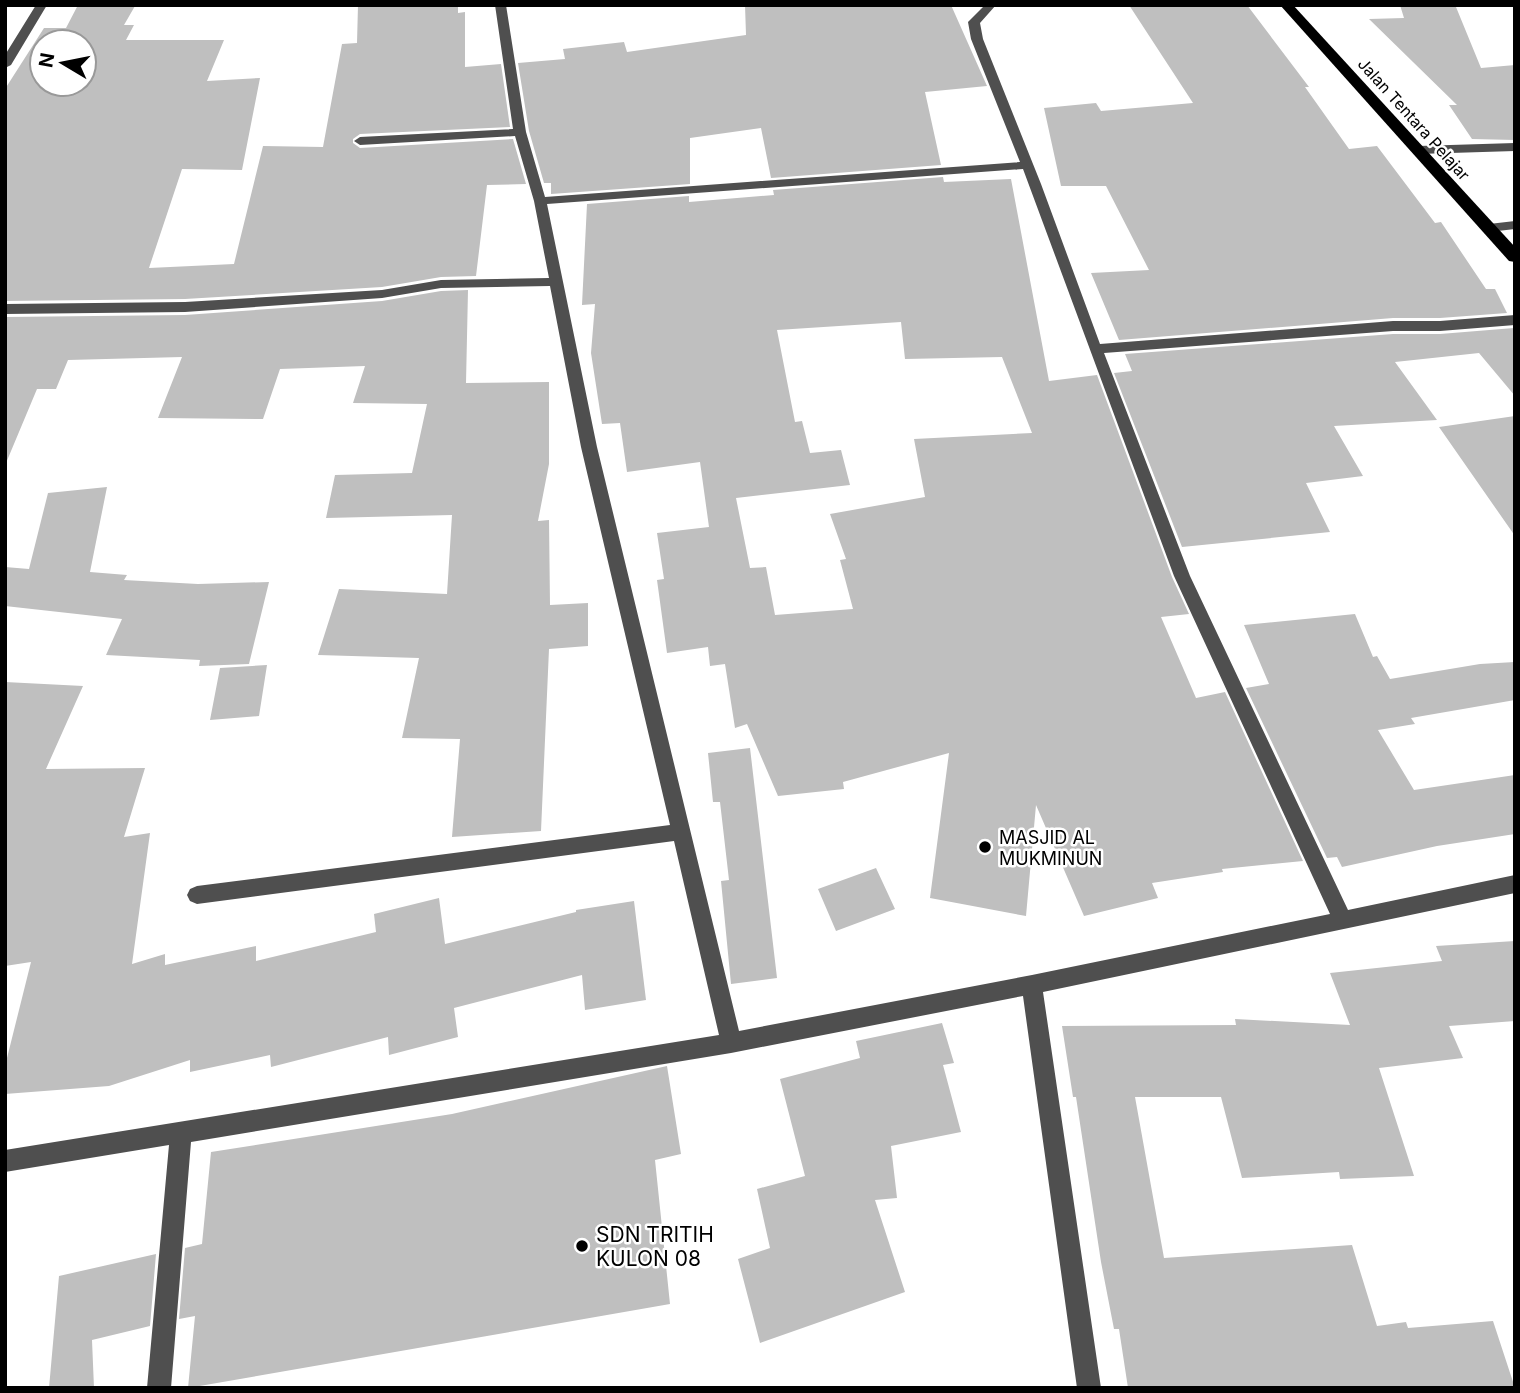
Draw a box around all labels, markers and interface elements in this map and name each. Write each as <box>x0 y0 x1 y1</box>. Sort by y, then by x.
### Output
north arrow <box>28 28 98 98</box>
text: N <box>34 51 59 69</box>
street label: Jalan Tentara Pelajar <box>1354 54 1474 184</box>
place label: MASJID AL MUKMINUN <box>999 827 1102 869</box>
marker: MASJID AL MUKMINUN <box>977 839 993 855</box>
place label: SDN TRITIH KULON 08 <box>596 1222 714 1271</box>
marker: SDN TRITIH KULON 08 <box>574 1238 590 1254</box>

